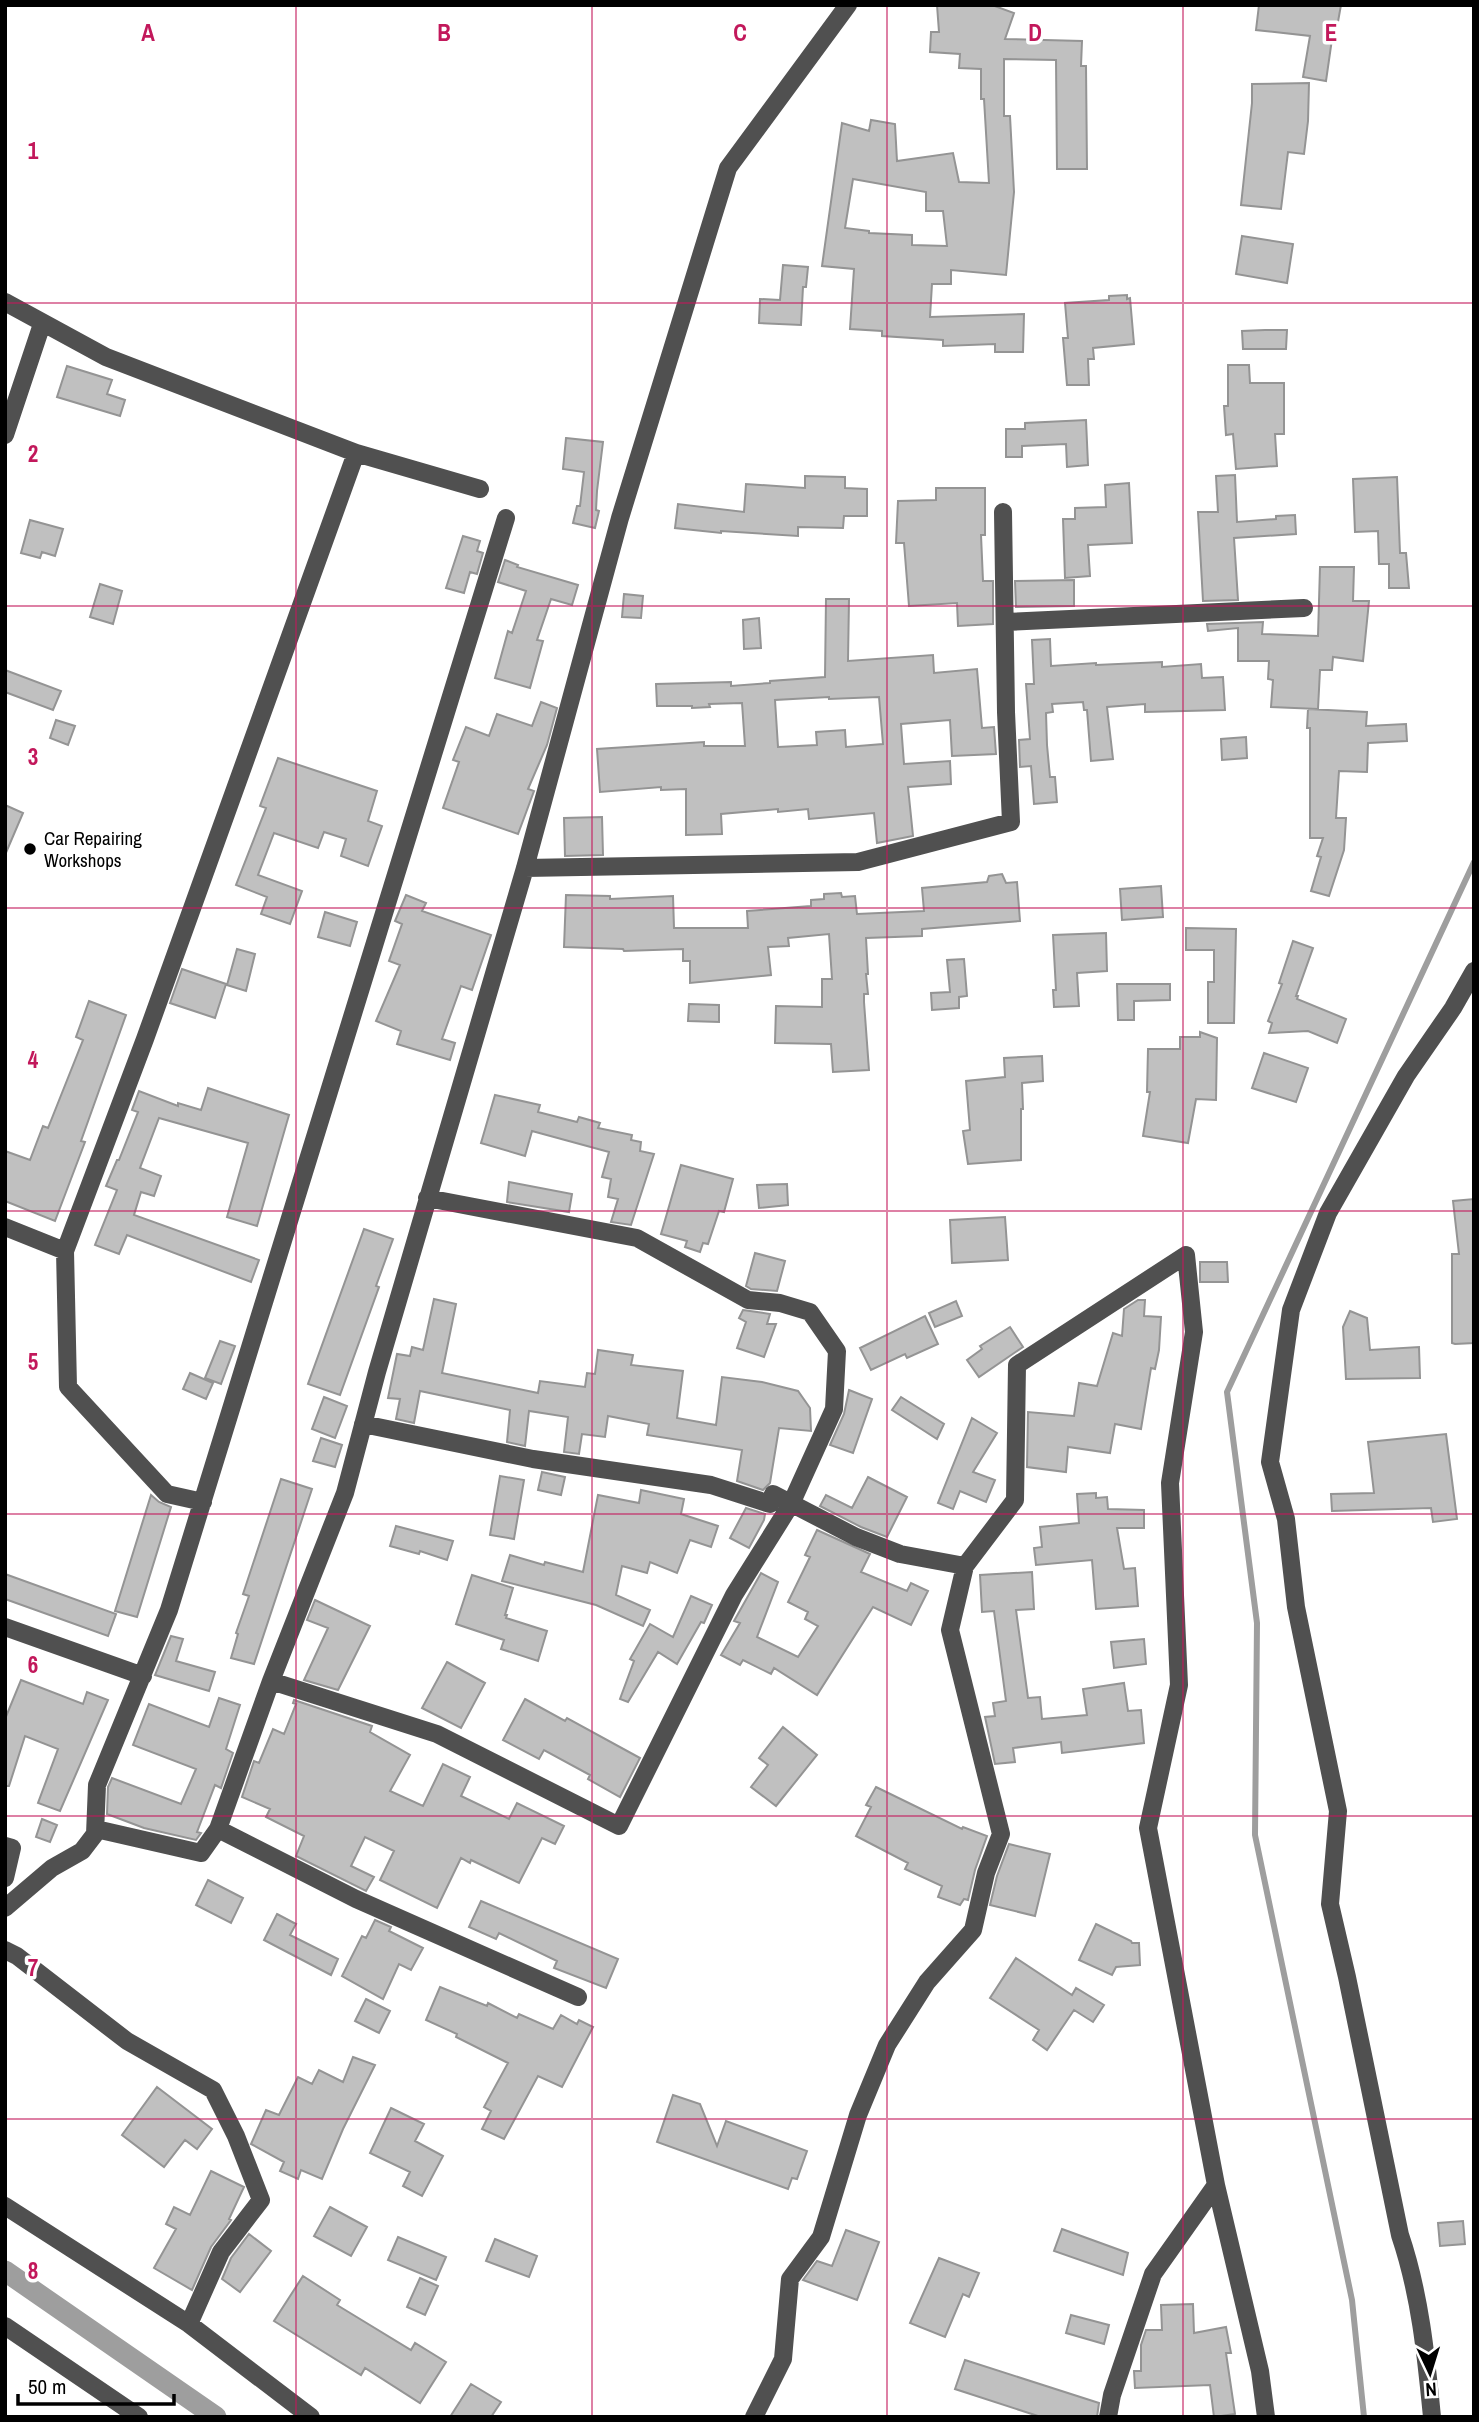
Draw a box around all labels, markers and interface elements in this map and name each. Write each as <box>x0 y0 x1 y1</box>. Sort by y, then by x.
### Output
text: A <box>141 17 155 48</box>
text: B <box>437 17 451 48</box>
text: C <box>733 17 747 48</box>
text: D <box>1028 17 1042 48</box>
text: E <box>1325 17 1337 48</box>
text: 1 <box>28 135 39 166</box>
text: 2 <box>28 438 38 469</box>
text: 3 <box>28 741 38 772</box>
place label: Car Repairing Workshops <box>44 825 142 873</box>
marker: Car Repairing Workshops <box>22 841 38 857</box>
text: 4 <box>28 1044 39 1075</box>
text: 5 <box>28 1346 38 1377</box>
text: 6 <box>28 1649 38 1680</box>
text: 7 <box>28 1952 38 1983</box>
text: 8 <box>28 2255 38 2286</box>
north arrow <box>1395 2338 1465 2408</box>
scale bar <box>18 2362 173 2406</box>
text: 50 m <box>28 2372 66 2401</box>
text: N <box>1425 2377 1438 2403</box>

